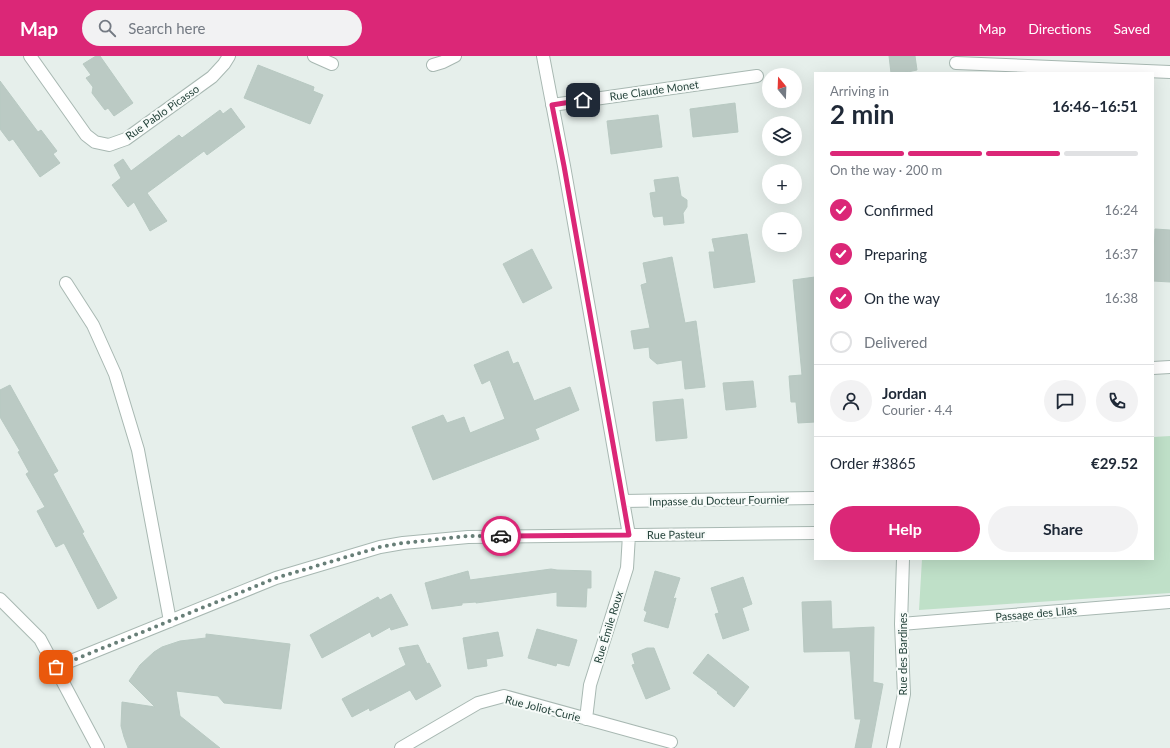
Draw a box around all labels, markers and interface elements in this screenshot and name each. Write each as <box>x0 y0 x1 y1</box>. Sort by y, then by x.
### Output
search box <box>82 10 362 46</box>
text: Map <box>20 17 58 40</box>
icon: search <box>96 17 118 39</box>
text: Search here <box>128 19 206 37</box>
text: Map <box>979 20 1006 37</box>
text: Directions <box>1028 20 1091 37</box>
text: Saved <box>1113 20 1150 37</box>
north arrow <box>762 68 802 108</box>
map controls <box>762 68 802 252</box>
street label: Rue Claude Monet <box>609 77 699 103</box>
street label: Rue Pablo Picasso <box>123 82 201 142</box>
pin <box>566 83 600 117</box>
text: Arriving in <box>830 83 889 99</box>
icon: home <box>572 89 594 111</box>
text: 16:46–16:51 <box>1052 97 1138 115</box>
text: 2 min <box>830 98 894 130</box>
button: layers <box>762 116 802 156</box>
text: On the way · 200 m <box>830 162 942 178</box>
button: + <box>762 164 802 204</box>
icon: check <box>830 199 852 221</box>
text: Confirmed <box>864 201 933 219</box>
text: 16:24 <box>1105 202 1138 218</box>
button: − <box>762 212 802 252</box>
icon: check <box>830 243 852 265</box>
text: Preparing <box>864 245 927 263</box>
text: 16:37 <box>1105 246 1138 262</box>
icon: check <box>830 287 852 309</box>
text: On the way <box>864 289 940 307</box>
text: 16:38 <box>1105 290 1138 306</box>
text: Delivered <box>864 333 927 351</box>
button: person <box>830 380 872 422</box>
button: chat <box>1044 380 1086 422</box>
button: phone <box>1096 380 1138 422</box>
text: Jordan <box>882 384 927 402</box>
text: Courier · 4.4 <box>882 402 953 418</box>
text: Order #3865 <box>830 454 916 472</box>
text: €29.52 <box>1091 454 1138 472</box>
street label: Impasse du Docteur Fournier <box>649 492 789 508</box>
button: Help <box>830 506 980 552</box>
button: Share <box>988 506 1138 552</box>
courier <box>481 516 521 556</box>
icon: car <box>490 525 512 547</box>
street label: Rue Pasteur <box>647 527 705 541</box>
street label: Rue Émile Roux <box>591 589 625 665</box>
street label: Passage des Lilas <box>995 603 1078 623</box>
street label: Rue des Bardines <box>896 612 909 695</box>
pin <box>39 650 73 684</box>
icon: bag <box>45 656 67 678</box>
street label: Rue Joliot-Curie <box>504 692 582 724</box>

